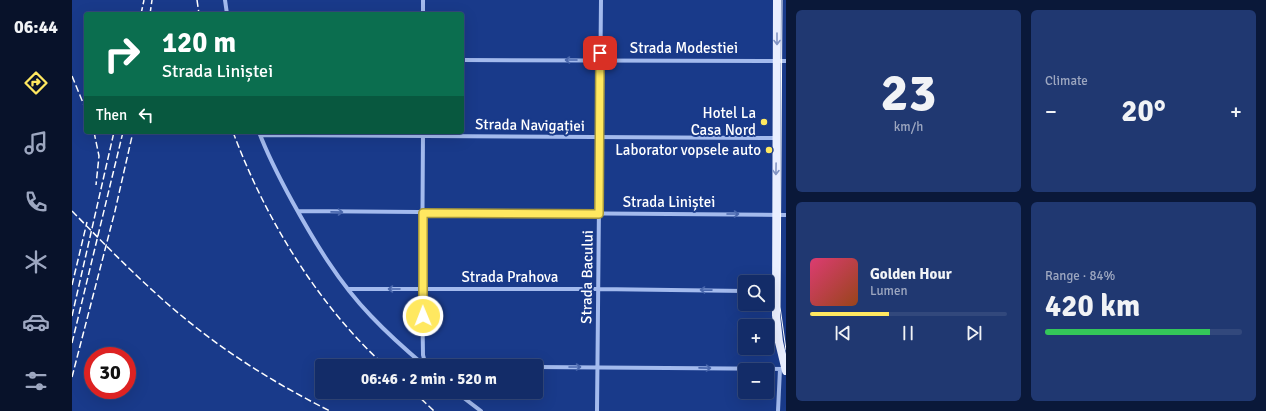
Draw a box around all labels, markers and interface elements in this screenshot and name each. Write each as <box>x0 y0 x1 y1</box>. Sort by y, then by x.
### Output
text: 06:44 <box>14 16 58 38</box>
text: 120 m <box>162 26 236 60</box>
icon: right <box>96 28 148 80</box>
one-way arrow <box>774 32 781 45</box>
pin <box>583 36 617 70</box>
street label: Strada Modestiei <box>630 39 738 57</box>
icon: arrive <box>589 42 611 64</box>
one-way arrow <box>565 56 578 64</box>
text: Strada Liniștei <box>162 60 273 82</box>
text: 23 <box>880 61 937 125</box>
icon: directions <box>22 69 50 97</box>
text: Climate <box>1045 73 1088 89</box>
text: 20° <box>1121 93 1166 130</box>
text: − <box>1045 98 1057 125</box>
text: + <box>1230 98 1242 125</box>
icon: left <box>135 104 157 126</box>
place label: Hotel La Casa Nord <box>691 104 756 139</box>
text: Then <box>96 106 127 124</box>
street label: Strada Navigației <box>475 115 585 136</box>
marker: Hotel La Casa Nord <box>759 117 769 127</box>
text: km/h <box>894 119 923 135</box>
icon: music <box>22 129 50 157</box>
place label: Laborator vopsele auto <box>615 141 761 159</box>
marker: Laborator vopsele auto <box>764 145 774 155</box>
one-way arrow <box>773 162 780 175</box>
icon: phone <box>22 188 50 216</box>
street label: Strada Liniștei <box>623 193 715 211</box>
one-way arrow <box>330 208 343 216</box>
one-way arrow <box>726 211 739 218</box>
street label: Strada Bacului <box>577 230 597 324</box>
icon: climate <box>22 248 50 276</box>
text: Golden Hour <box>870 265 952 283</box>
street label: Strada Prahova <box>462 268 558 286</box>
text: Range · 84% <box>1045 268 1115 284</box>
map controls <box>738 275 774 399</box>
button: search <box>738 275 774 311</box>
text: Lumen <box>870 283 908 299</box>
one-way arrow <box>388 285 401 293</box>
one-way arrow <box>700 287 713 294</box>
text: 420 km <box>1045 288 1140 325</box>
position arrow <box>402 295 444 337</box>
icon: car <box>22 308 50 336</box>
button: + <box>738 319 774 355</box>
icon: previous <box>832 322 854 344</box>
icon: pause <box>897 322 919 344</box>
icon: next <box>963 322 985 344</box>
speed limit sign: 30 <box>84 347 136 399</box>
one-way arrow <box>568 363 581 371</box>
button: − <box>738 363 774 399</box>
one-way arrow <box>698 364 711 372</box>
icon: filters <box>22 367 50 395</box>
text: 06:46 · 2 min · 520 m <box>361 370 497 388</box>

